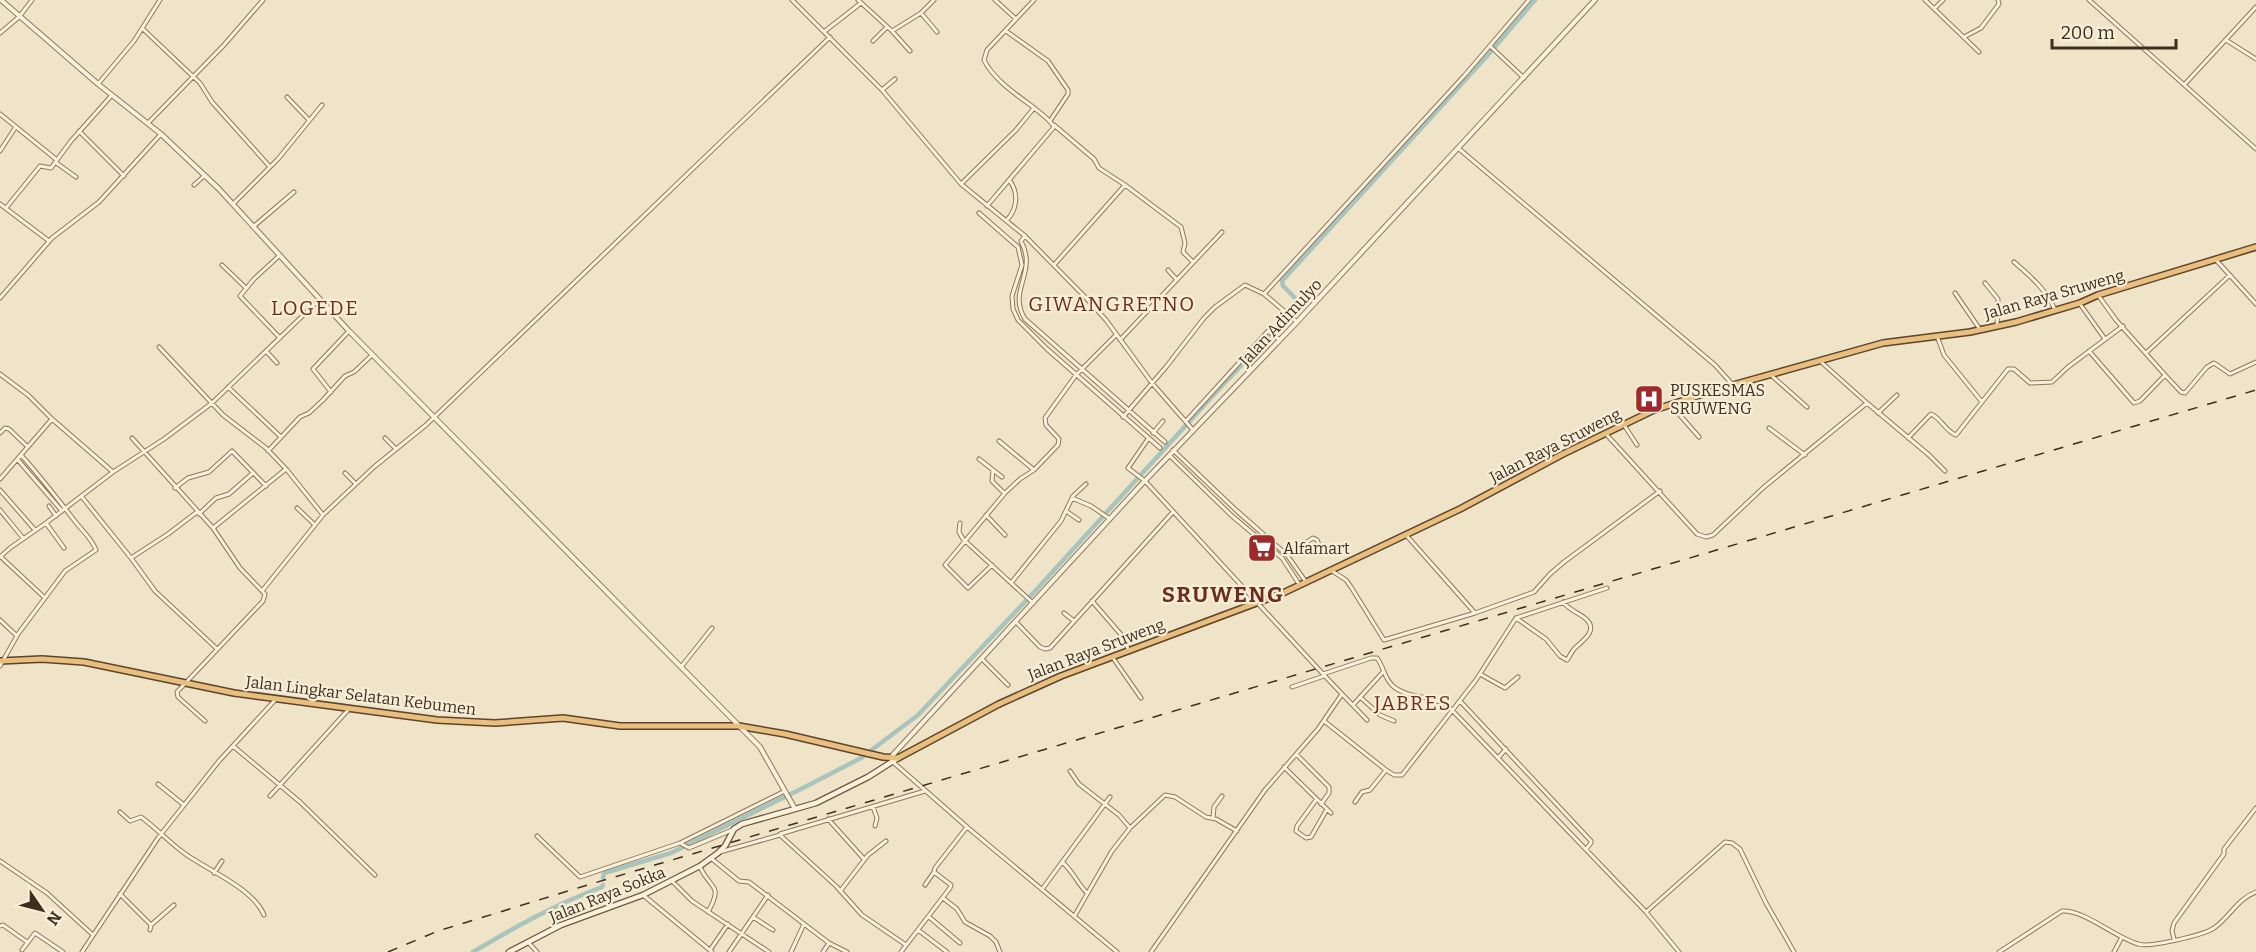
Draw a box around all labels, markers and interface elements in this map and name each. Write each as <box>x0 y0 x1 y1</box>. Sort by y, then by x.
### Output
scale bar <box>2052 12 2176 50</box>
text: 200 m <box>2061 22 2115 44</box>
street label: Jalan Raya Sruweng <box>1981 265 2126 324</box>
street label: Jalan Adimulyo <box>1234 275 1326 371</box>
district label: GIWANGRETNO <box>1028 292 1196 316</box>
district label: LOGEDE <box>271 296 359 320</box>
place label: PUSKESMAS SRUWENG <box>1670 381 1765 418</box>
hospital icon: PUSKESMAS SRUWENG <box>1633 383 1665 415</box>
street label: Jalan Raya Sruweng <box>1485 404 1624 487</box>
supermarket icon: Alfamart <box>1246 532 1278 564</box>
place label: Alfamart <box>1283 539 1350 558</box>
district label: SRUWENG <box>1162 581 1284 608</box>
street label: Jalan Raya Sruweng <box>1024 615 1167 685</box>
street label: Jalan Lingkar Selatan Kebumen <box>244 672 477 719</box>
district label: JABRES <box>1373 691 1452 715</box>
street label: Jalan Raya Sokka <box>545 862 668 927</box>
north arrow <box>12 880 72 940</box>
text: N <box>43 908 65 929</box>

